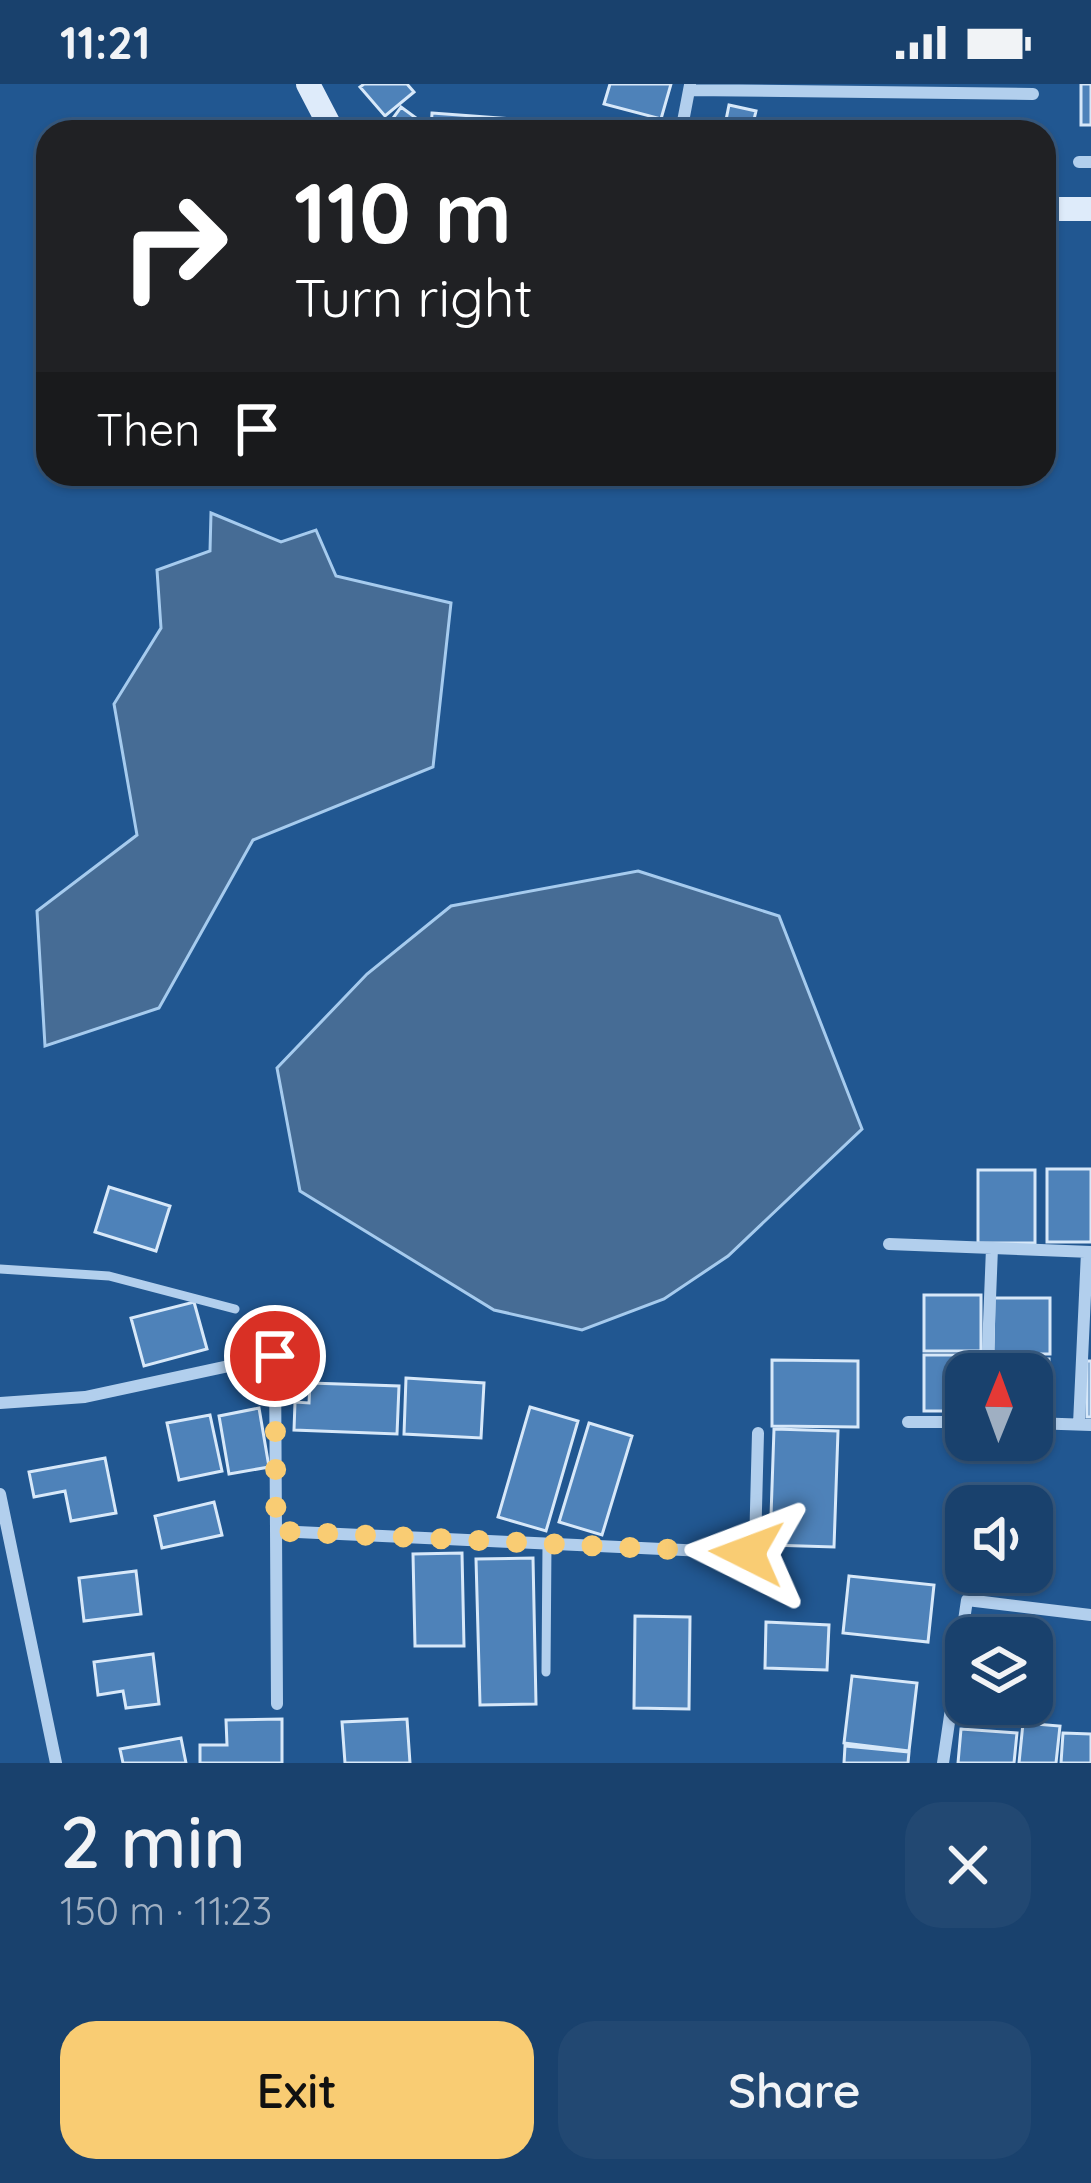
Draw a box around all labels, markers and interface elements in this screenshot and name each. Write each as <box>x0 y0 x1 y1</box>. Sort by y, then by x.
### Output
text: 11:21 <box>60 14 150 70</box>
text: 110 m <box>294 159 512 264</box>
icon: right <box>96 168 252 324</box>
text: Turn right <box>294 263 533 331</box>
icon: arrive <box>224 396 290 462</box>
text: Then <box>96 401 200 457</box>
pin <box>224 1305 326 1407</box>
icon: arrive <box>242 1323 308 1389</box>
north arrow <box>945 1353 1053 1461</box>
map controls <box>945 1353 1053 1725</box>
button: sound <box>945 1485 1053 1593</box>
position arrow <box>684 1490 810 1616</box>
button: layers <box>945 1617 1053 1725</box>
text: 2 min <box>60 1796 246 1886</box>
button: close <box>905 1802 1031 1928</box>
text: 150 m · 11:23 <box>60 1886 272 1935</box>
button: Exit <box>60 2021 534 2159</box>
button: Share <box>558 2021 1031 2159</box>

